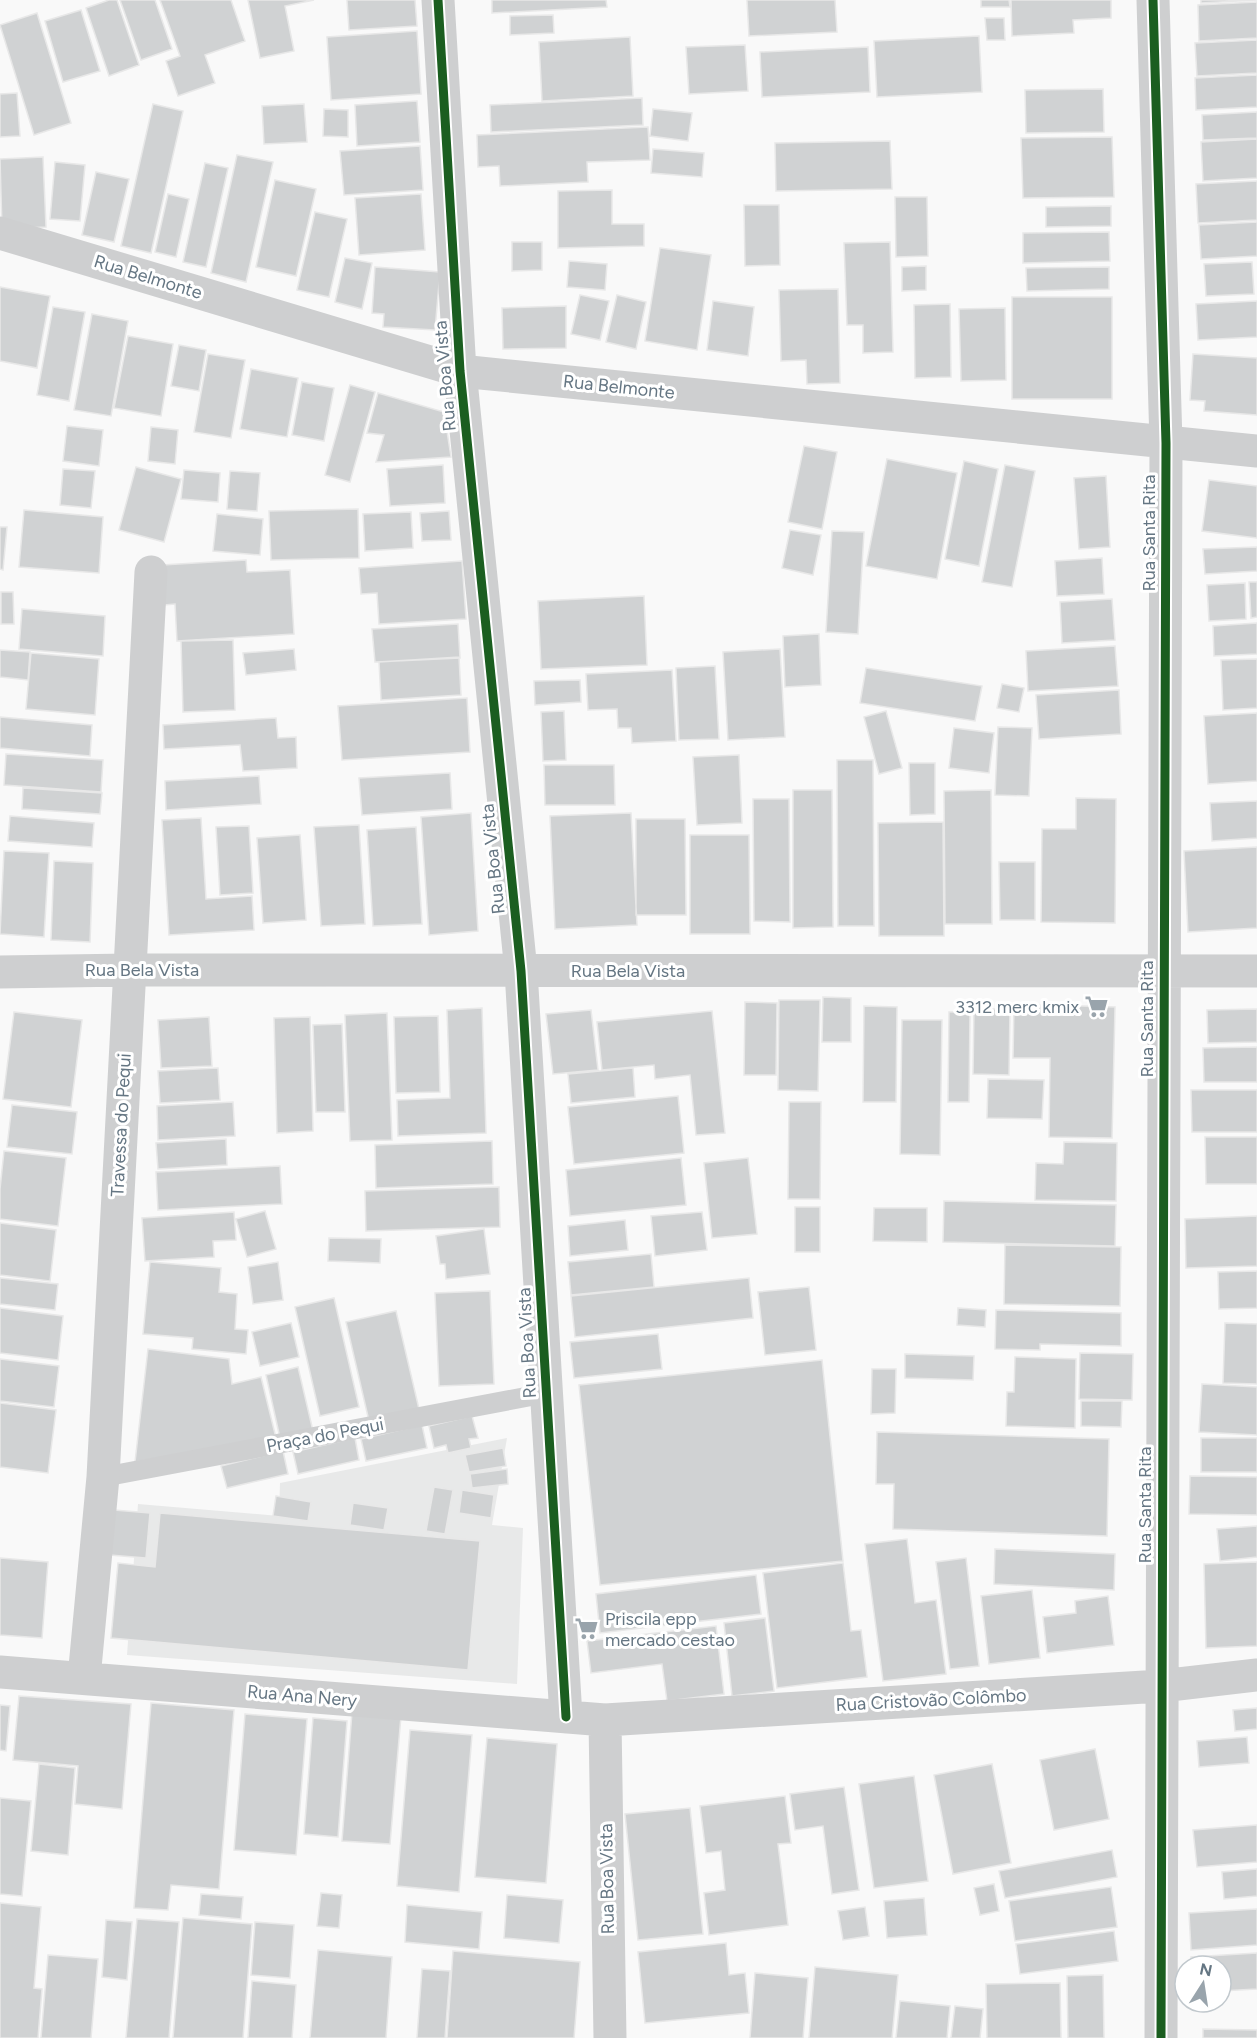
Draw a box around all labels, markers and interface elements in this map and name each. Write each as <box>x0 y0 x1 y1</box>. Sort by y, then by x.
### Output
street label: Rua Belmonte <box>91 250 205 304</box>
street label: Rua Boa Vista <box>429 320 461 432</box>
street label: Rua Belmonte <box>562 370 676 404</box>
street label: Rua Santa Rita <box>1138 475 1160 591</box>
street label: Rua Boa Vista <box>476 803 510 915</box>
street label: Rua Bela Vista <box>85 959 199 981</box>
street label: Rua Bela Vista <box>571 960 685 982</box>
street label: Rua Santa Rita <box>1136 961 1158 1077</box>
supermarket icon: 3312 merc kmix <box>1084 994 1110 1020</box>
place label: 3312 merc kmix <box>955 996 1079 1018</box>
street label: Travessa do Pequi <box>106 1053 136 1197</box>
street label: Rua Boa Vista <box>513 1287 541 1399</box>
street label: Praça do Pequi <box>264 1413 386 1457</box>
street label: Rua Santa Rita <box>1134 1447 1156 1563</box>
place label: Priscila epp mercado cestao <box>605 1608 735 1651</box>
supermarket icon: Priscila epp mercado cestao <box>574 1616 600 1642</box>
street label: Rua Ana Nery <box>246 1680 358 1712</box>
street label: Rua Cristovão Colômbo <box>835 1684 1027 1716</box>
street label: Rua Boa Vista <box>595 1823 619 1935</box>
north arrow <box>1173 1954 1233 2014</box>
text: N <box>1198 1959 1214 1980</box>

